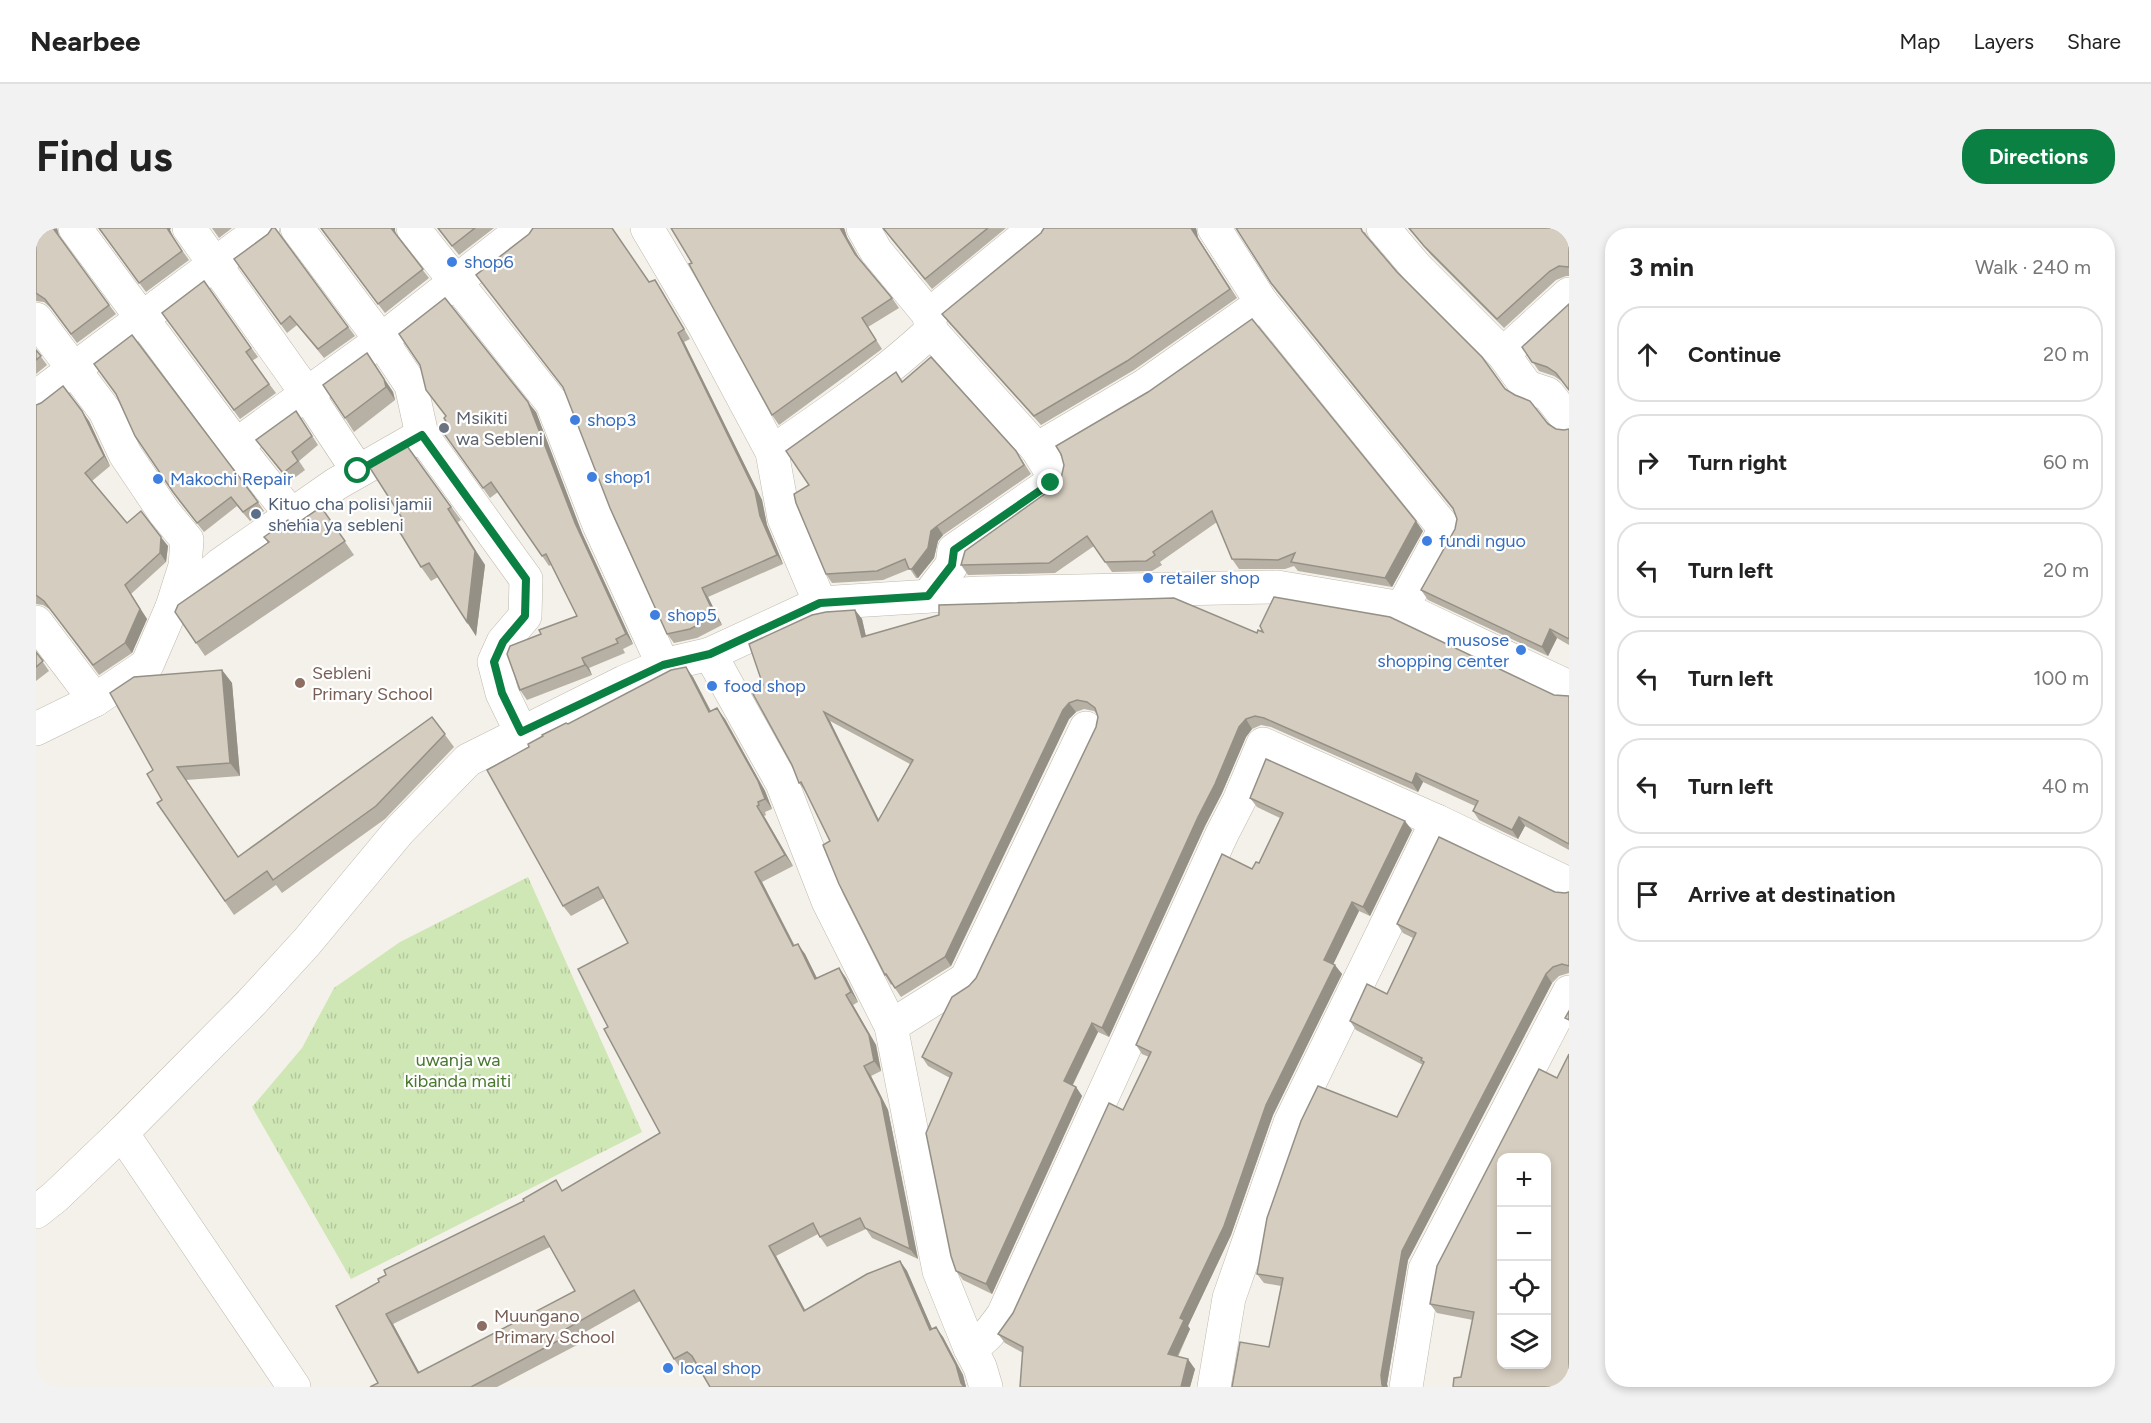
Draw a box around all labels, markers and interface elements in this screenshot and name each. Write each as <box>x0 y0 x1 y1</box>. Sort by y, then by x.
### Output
text: Nearbee <box>30 24 140 58</box>
text: Map <box>1900 29 1940 54</box>
text: Layers <box>1973 29 2034 54</box>
text: Share <box>2067 29 2121 54</box>
button: Directions <box>1962 129 2115 184</box>
text: Find us <box>36 131 173 182</box>
place label: shop6 <box>464 251 514 273</box>
text: 3 min <box>1629 251 1694 283</box>
marker: shop6 <box>445 255 459 269</box>
text: Walk · 240 m <box>1975 255 2091 279</box>
icon: ahead <box>1631 338 1664 371</box>
text: Continue <box>1688 341 1781 368</box>
text: 20 m <box>2043 342 2089 366</box>
place label: Msikiti wa Sebleni <box>456 407 543 450</box>
place label: shop3 <box>587 409 636 431</box>
marker: shop3 <box>568 413 582 427</box>
marker: Msikiti wa Sebleni <box>437 421 451 435</box>
icon: right <box>1631 446 1664 479</box>
text: Turn right <box>1688 449 1787 476</box>
text: 60 m <box>2043 450 2089 474</box>
route start <box>344 457 370 483</box>
place label: shop1 <box>604 466 651 488</box>
place label: Makochi Repair <box>170 468 293 490</box>
route end <box>1037 469 1063 495</box>
marker: shop1 <box>585 470 599 484</box>
marker: Makochi Repair <box>151 472 165 486</box>
place label: Kituo cha polisi jamii shehia ya sebleni <box>268 493 432 536</box>
marker: Kituo cha polisi jamii shehia ya sebleni <box>249 507 263 521</box>
place label: fundi nguo <box>1439 530 1526 552</box>
marker: fundi nguo <box>1420 534 1434 548</box>
icon: left <box>1631 554 1664 587</box>
text: Turn left <box>1688 557 1774 584</box>
text: 20 m <box>2043 558 2089 582</box>
place label: retailer shop <box>1160 567 1260 589</box>
marker: retailer shop <box>1141 571 1155 585</box>
place label: shop5 <box>667 604 717 626</box>
marker: shop5 <box>648 608 662 622</box>
place label: musose shopping center <box>1377 629 1509 672</box>
marker: musose shopping center <box>1514 643 1528 657</box>
place label: Sebleni Primary School <box>312 662 433 705</box>
icon: left <box>1631 662 1664 695</box>
text: Turn left <box>1688 665 1774 692</box>
text: 100 m <box>2033 666 2089 690</box>
place label: food shop <box>724 675 806 697</box>
marker: Sebleni Primary School <box>293 676 307 690</box>
marker: food shop <box>705 679 719 693</box>
icon: left <box>1631 770 1664 803</box>
text: Turn left <box>1688 773 1774 800</box>
text: 40 m <box>2042 774 2089 798</box>
icon: arrive <box>1631 878 1664 911</box>
text: Arrive at destination <box>1688 881 1896 908</box>
park label: uwanja wa kibanda maiti <box>405 1049 511 1092</box>
map controls <box>1497 1153 1551 1369</box>
button: + <box>1497 1153 1551 1207</box>
button: − <box>1497 1207 1551 1261</box>
button: locate <box>1497 1261 1551 1315</box>
place label: Muungano Primary School <box>494 1305 615 1348</box>
button: layers <box>1497 1315 1551 1369</box>
marker: Muungano Primary School <box>475 1319 489 1333</box>
place label: local shop <box>680 1357 761 1379</box>
marker: local shop <box>661 1361 675 1375</box>

